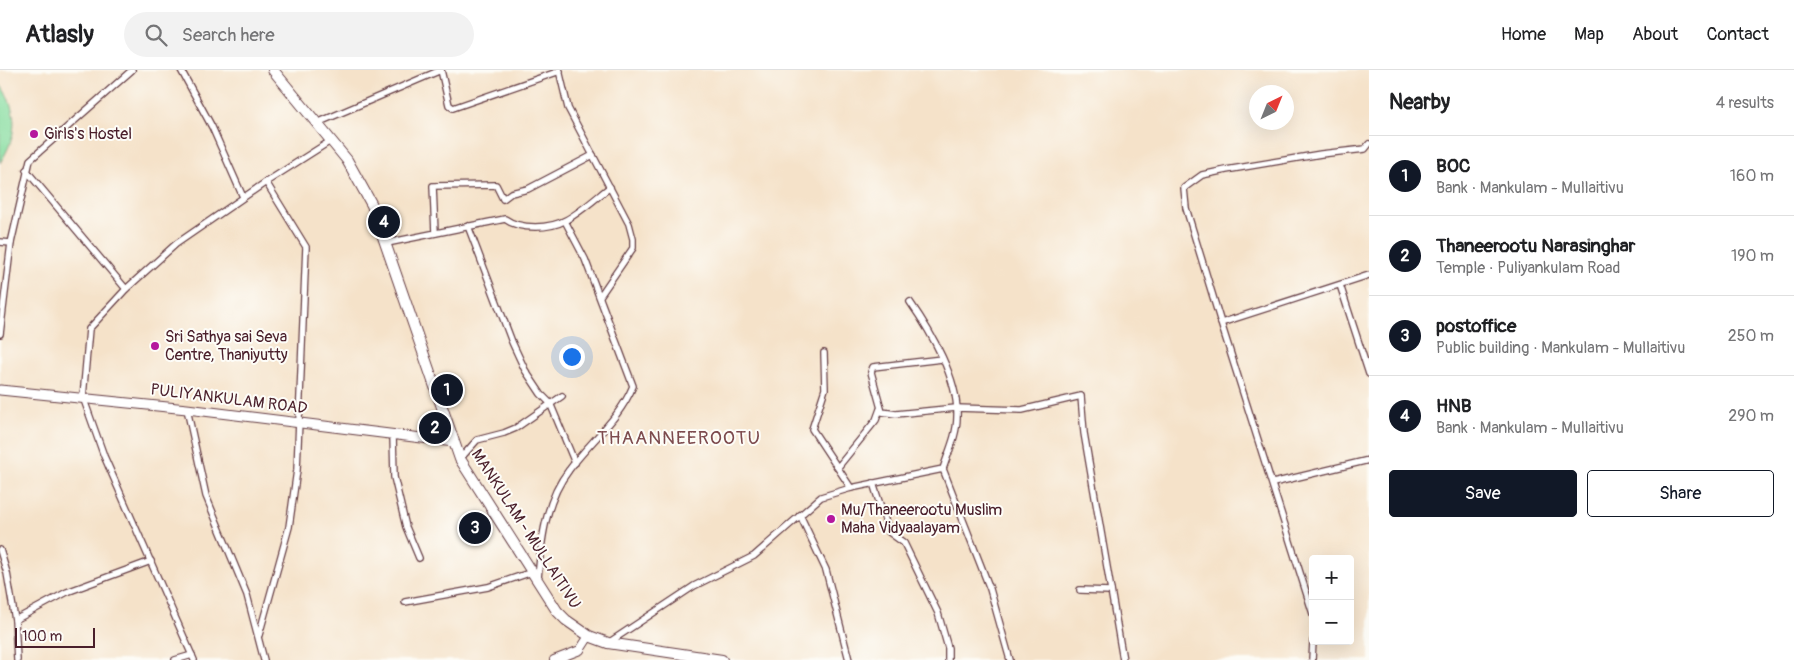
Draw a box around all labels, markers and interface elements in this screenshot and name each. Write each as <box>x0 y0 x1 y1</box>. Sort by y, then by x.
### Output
search box <box>124 12 474 57</box>
text: Atlasly <box>25 20 94 49</box>
icon: search <box>142 21 170 49</box>
text: Search here <box>182 23 275 47</box>
text: Home <box>1501 23 1546 46</box>
text: Map <box>1574 23 1604 46</box>
text: About <box>1632 23 1678 46</box>
text: Contact <box>1706 23 1769 46</box>
north arrow <box>1249 85 1294 130</box>
text: Nearby <box>1389 89 1450 116</box>
text: 4 results <box>1716 93 1774 113</box>
place label: Girls's Hostel <box>44 124 132 144</box>
marker: Girls's Hostel <box>28 128 40 140</box>
text: BOC <box>1436 154 1471 178</box>
text: 1 <box>1402 166 1408 186</box>
text: 160 m <box>1730 166 1774 186</box>
text: Bank · Mankulam - Mullaitivu <box>1436 178 1624 198</box>
pin: 4 <box>368 203 400 241</box>
text: Thaneerootu Narasinghar <box>1436 234 1635 258</box>
text: 2 <box>1401 246 1409 266</box>
text: 190 m <box>1731 246 1774 266</box>
text: Temple · Puliyankulam Road <box>1436 258 1620 278</box>
text: postoffice <box>1436 314 1516 338</box>
text: 3 <box>1401 326 1409 346</box>
text: 250 m <box>1728 326 1774 346</box>
place label: Sri Sathya sai Seva Centre, Thaniyutty <box>165 327 288 365</box>
text: Public building · Mankulam - Mullaitivu <box>1436 338 1685 358</box>
marker: Sri Sathya sai Seva Centre, Thaniyutty <box>149 340 161 352</box>
your location <box>559 344 585 370</box>
pin: 1 <box>431 371 463 409</box>
street label: PULIYANKULAM ROAD <box>149 379 309 419</box>
text: HNB <box>1436 394 1472 418</box>
text: 4 <box>1400 406 1410 426</box>
text: 290 m <box>1728 406 1774 426</box>
pin: 2 <box>419 409 451 447</box>
text: Bank · Mankulam - Mullaitivu <box>1436 418 1624 438</box>
district label: THAANNEEROOTU <box>597 426 761 450</box>
street label: MANKULAM - MULLAITIVU <box>467 445 585 613</box>
button: Save <box>1389 470 1577 517</box>
button: Share <box>1587 470 1774 517</box>
place label: Mu/Thaneerootu Muslim Maha Vidyaalayam <box>841 500 1002 538</box>
pin: 3 <box>459 509 491 547</box>
marker: Mu/Thaneerootu Muslim Maha Vidyaalayam <box>825 513 837 525</box>
map controls <box>1309 555 1354 645</box>
button: + <box>1309 555 1354 600</box>
button: − <box>1309 600 1354 645</box>
scale bar <box>15 625 95 648</box>
text: 100 m <box>22 628 62 645</box>

